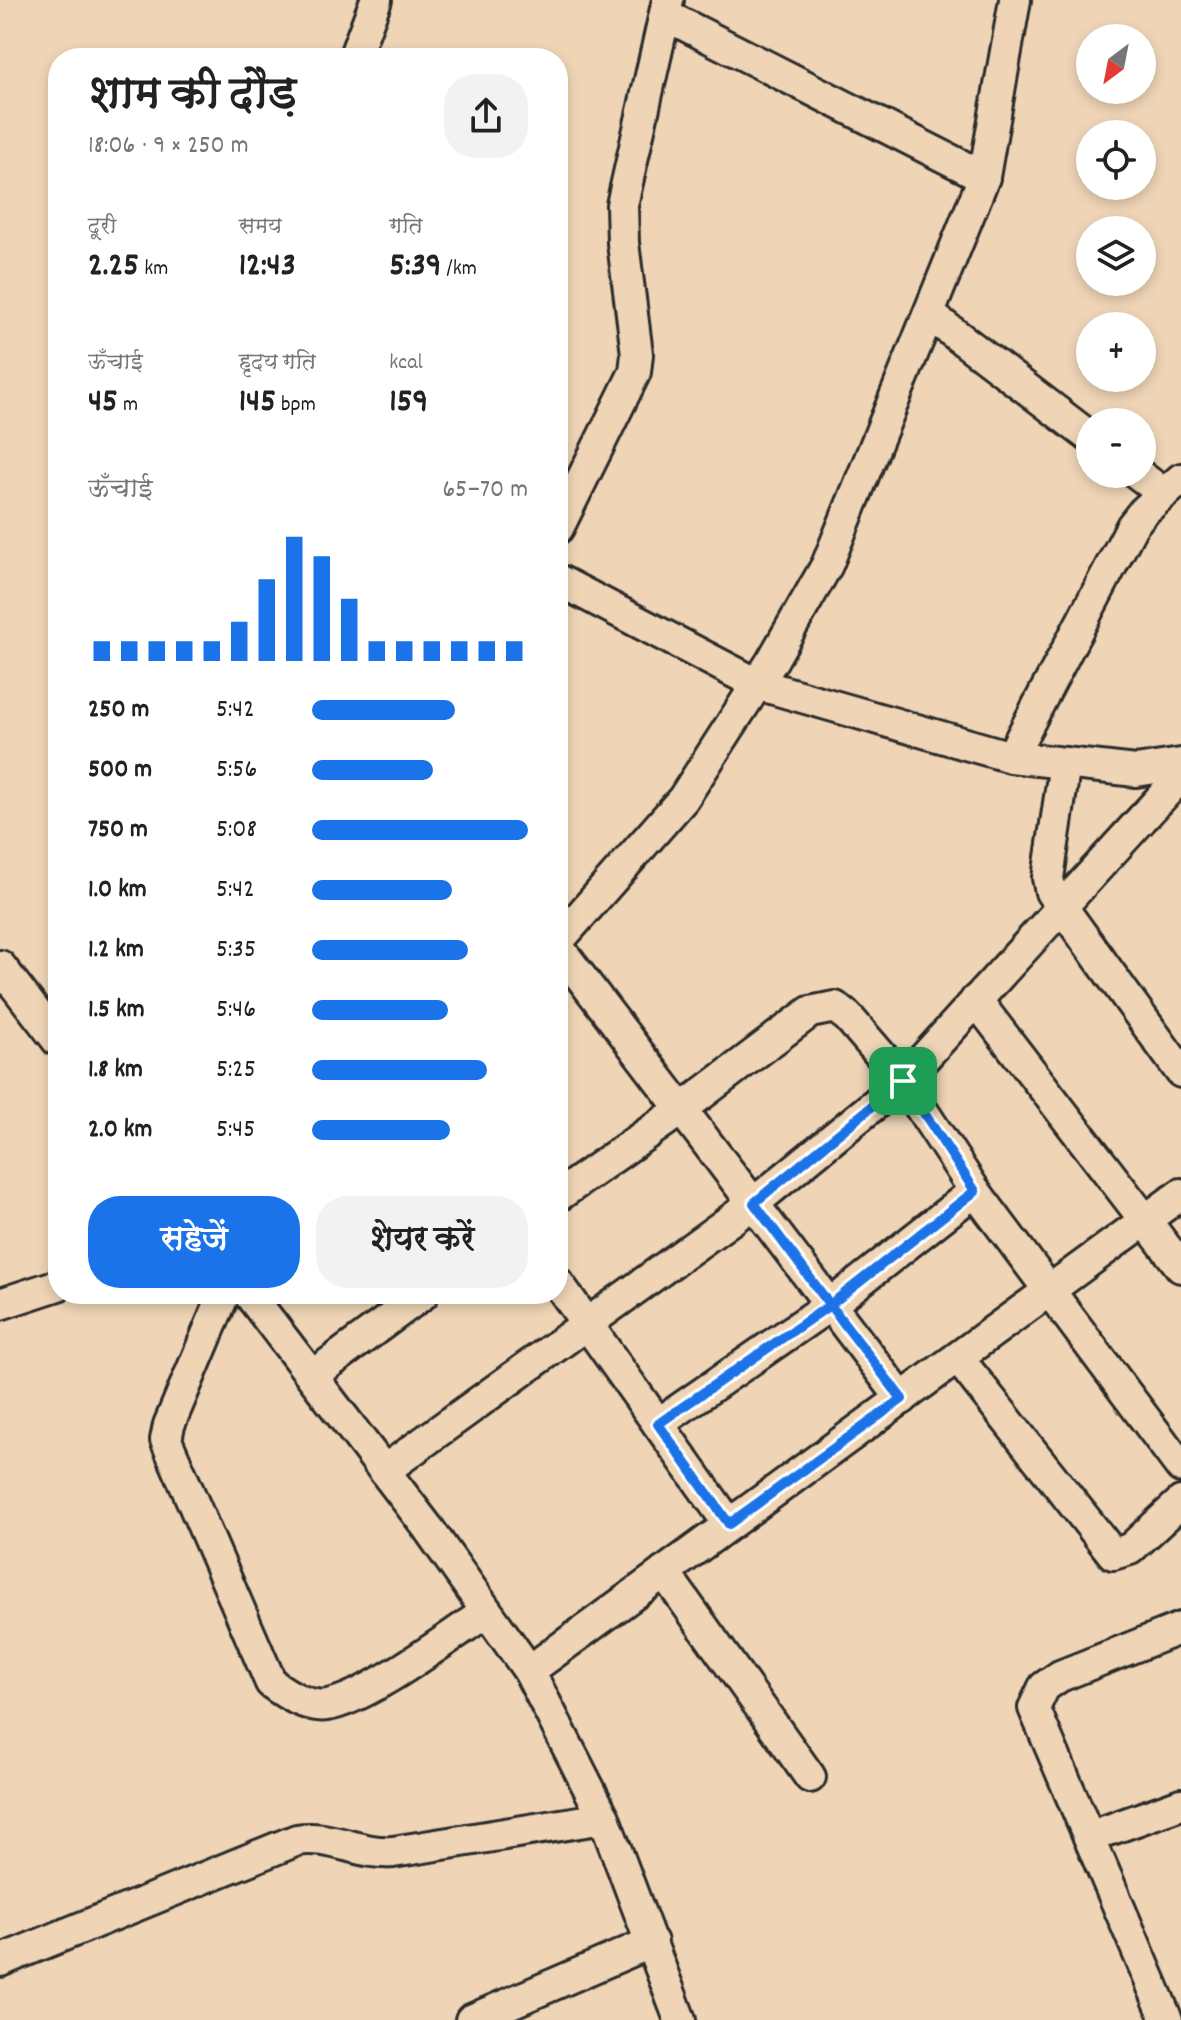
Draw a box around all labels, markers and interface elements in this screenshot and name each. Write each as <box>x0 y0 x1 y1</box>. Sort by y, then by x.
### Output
north arrow <box>1076 24 1156 104</box>
map controls <box>1076 24 1156 488</box>
text: शाम की दौड़ <box>88 66 296 129</box>
button: share <box>444 74 528 158</box>
button: locate <box>1076 120 1156 200</box>
text: 18:06 · 9 × 250 m <box>88 128 249 165</box>
text: दूरी <box>88 212 116 243</box>
text: समय <box>239 212 282 243</box>
text: गति <box>389 212 422 243</box>
button: layers <box>1076 216 1156 296</box>
text: 2.25 <box>88 243 139 292</box>
text: 12:43 <box>239 243 296 292</box>
text: 5:39 <box>389 243 441 292</box>
text: km <box>139 254 168 285</box>
text: /km <box>441 254 477 285</box>
button: + <box>1076 312 1156 392</box>
text: ऊँचाई <box>88 348 143 379</box>
text: हृदय गति <box>239 348 316 379</box>
text: kcal <box>389 348 423 379</box>
text: 45 <box>88 379 118 428</box>
text: 145 <box>239 379 276 428</box>
text: 159 <box>389 379 428 428</box>
text: m <box>118 390 138 421</box>
text: bpm <box>276 390 316 421</box>
button: − <box>1076 408 1156 488</box>
text: ऊँचाई <box>88 472 153 509</box>
text: 65–70 m <box>442 472 528 509</box>
text: 250 m <box>88 692 149 729</box>
text: 5:42 <box>216 692 255 729</box>
text: 500 m <box>88 752 152 789</box>
text: 5:56 <box>216 752 257 789</box>
text: 750 m <box>88 812 148 849</box>
text: 5:08 <box>216 812 257 849</box>
text: 1.0 km <box>88 872 147 909</box>
text: 5:42 <box>216 872 255 909</box>
text: 1.2 km <box>88 932 144 969</box>
text: 5:35 <box>216 932 256 969</box>
text: 1.5 km <box>88 992 145 1029</box>
text: 5:46 <box>216 992 256 1029</box>
pin <box>869 1047 937 1115</box>
text: 1.8 km <box>88 1052 143 1089</box>
text: 5:25 <box>216 1052 256 1089</box>
icon: arrive <box>881 1059 925 1103</box>
text: 2.0 km <box>88 1112 152 1149</box>
text: 5:45 <box>216 1112 255 1149</box>
button: सहेजें <box>88 1196 300 1288</box>
button: शेयर करें <box>316 1196 528 1288</box>

